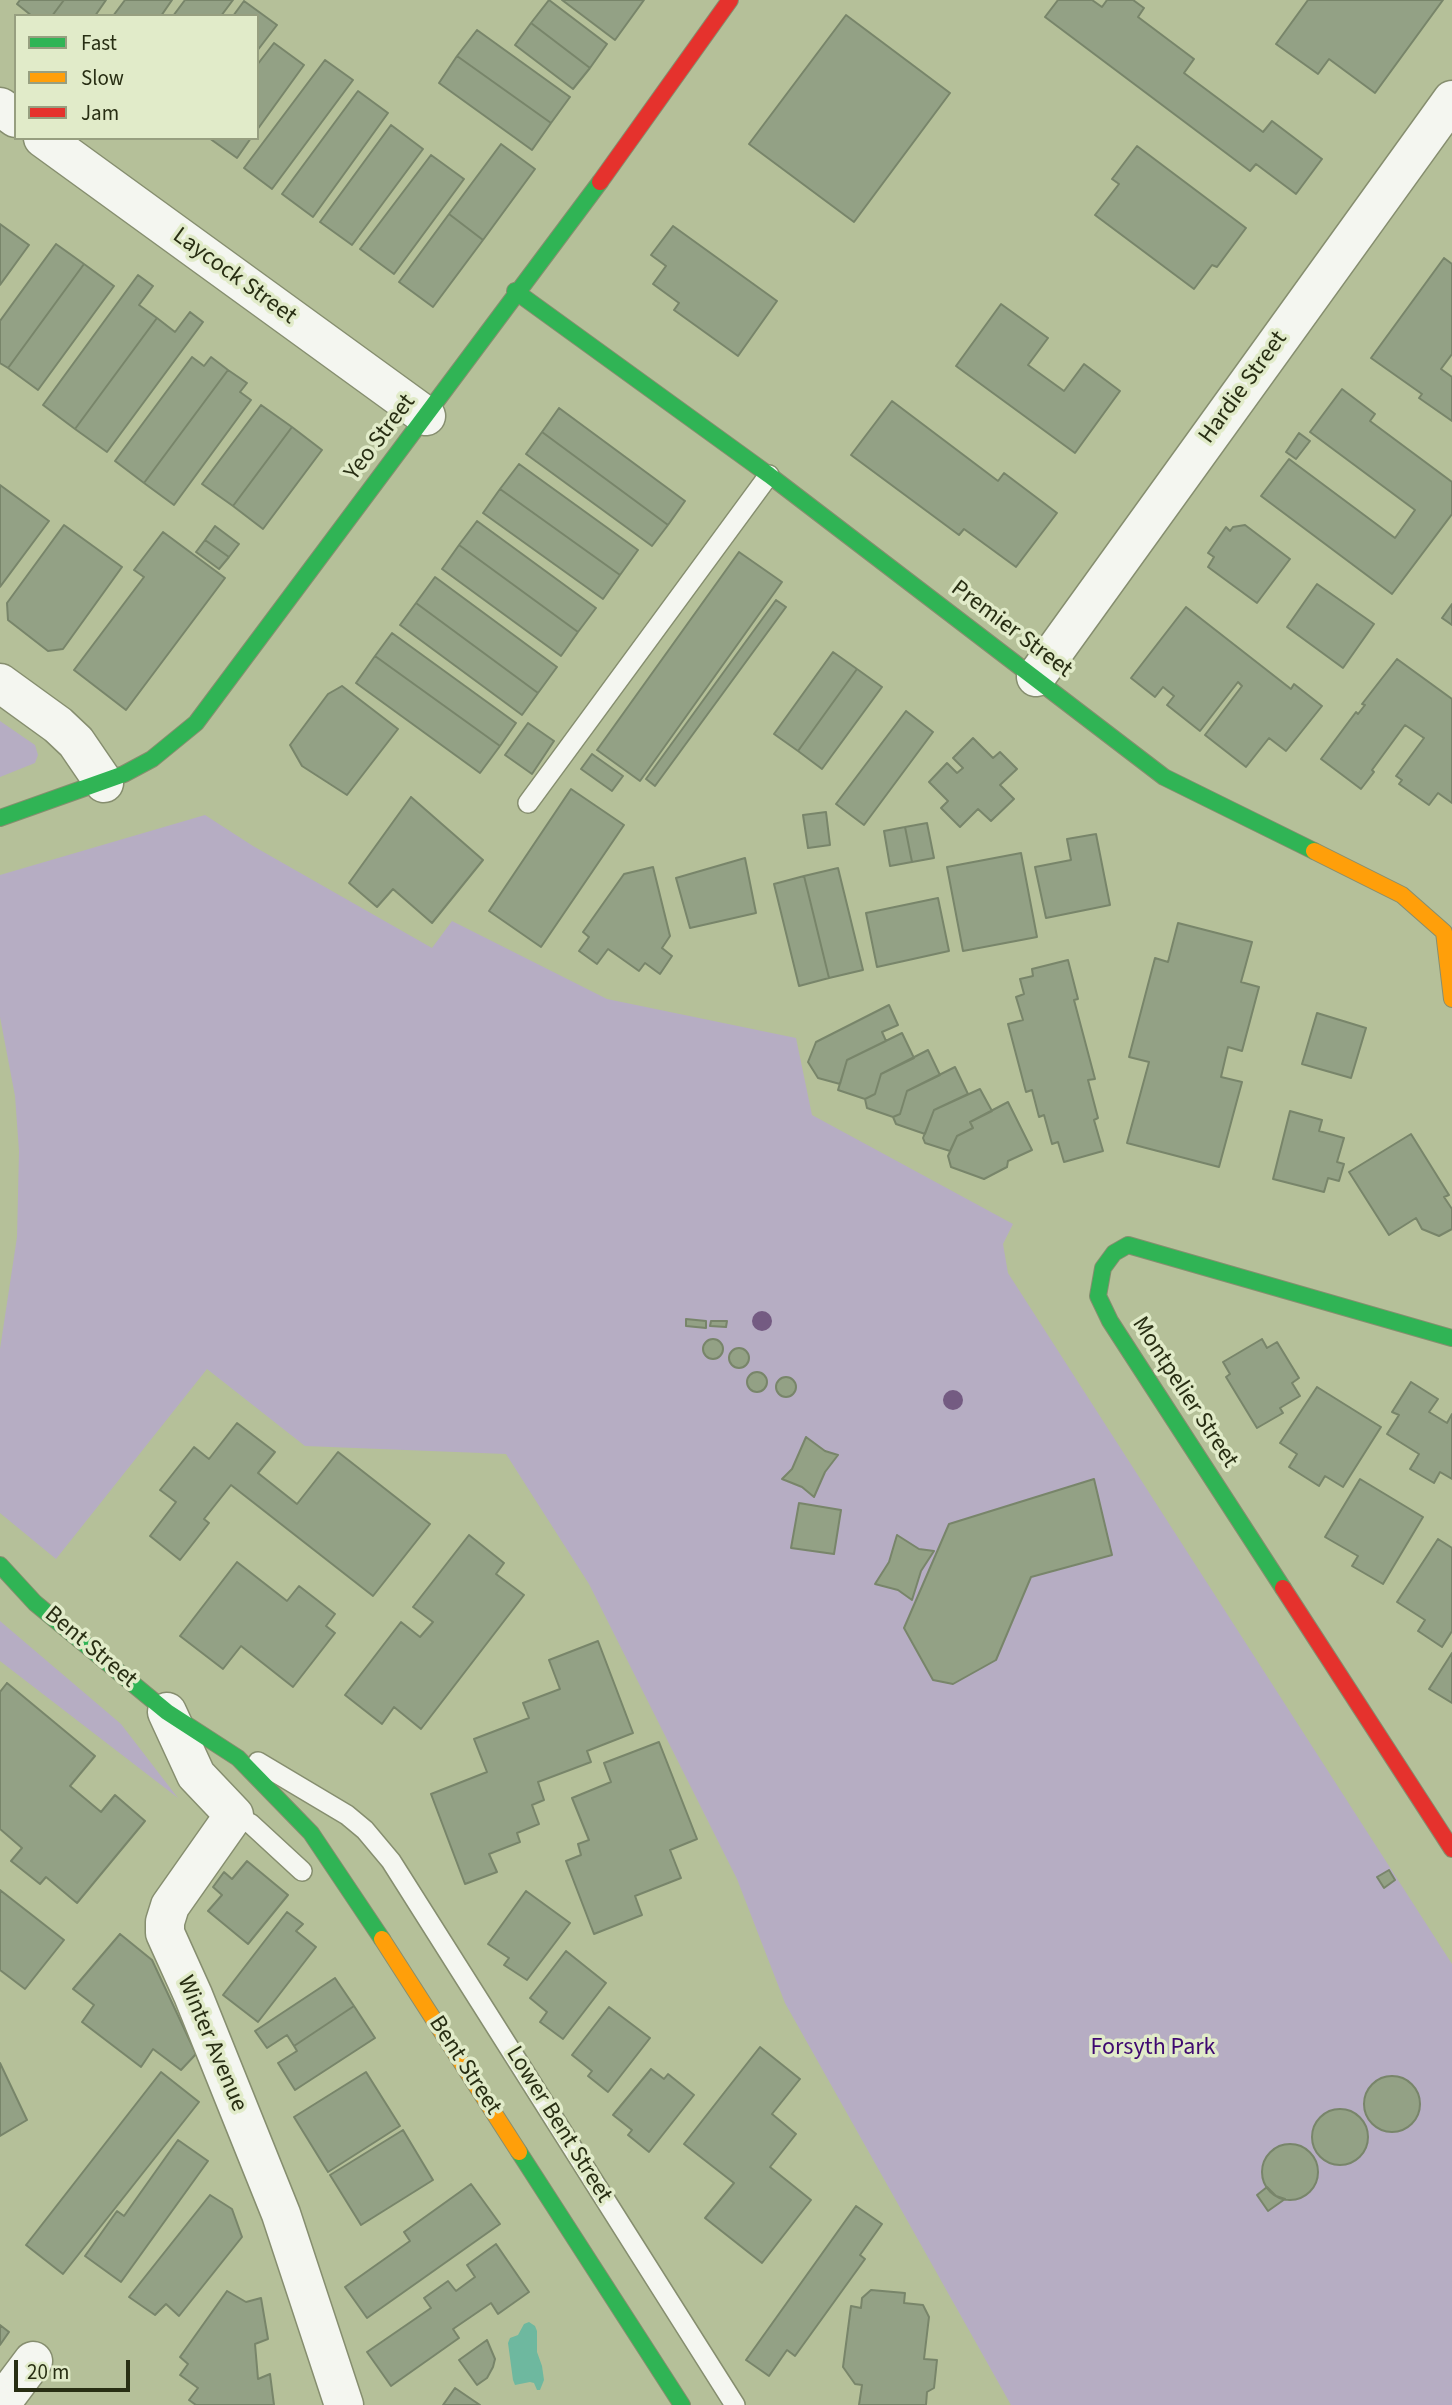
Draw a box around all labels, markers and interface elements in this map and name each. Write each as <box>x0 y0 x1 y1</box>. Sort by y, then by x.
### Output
legend <box>14 14 259 140</box>
text: Fast <box>81 28 117 58</box>
text: Slow <box>81 63 124 93</box>
text: Jam <box>81 98 119 128</box>
street label: Laycock Street <box>166 222 302 332</box>
street label: Hardie Street <box>1194 326 1294 450</box>
street label: Yeo Street <box>339 389 423 487</box>
street label: Premier Street <box>945 575 1077 685</box>
street label: Montpelier Street <box>1125 1312 1243 1474</box>
street label: Bent Street <box>38 1601 142 1695</box>
street label: Winter Avenue <box>169 1972 253 2116</box>
street label: Bent Street <box>421 2011 507 2121</box>
park label: Forsyth Park <box>1091 2035 1215 2063</box>
street label: Lower Bent Street <box>498 2042 618 2208</box>
scale bar <box>18 2346 133 2390</box>
text: 20 m <box>27 2357 69 2387</box>

